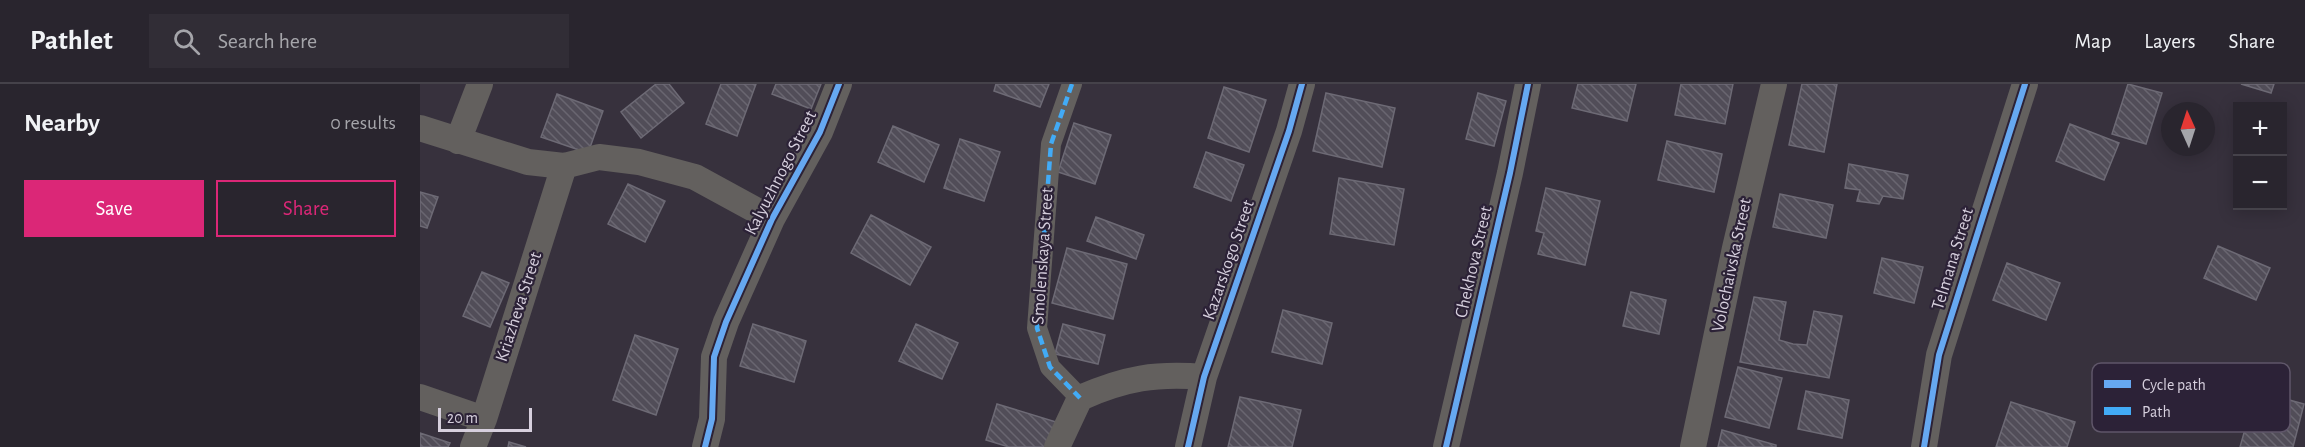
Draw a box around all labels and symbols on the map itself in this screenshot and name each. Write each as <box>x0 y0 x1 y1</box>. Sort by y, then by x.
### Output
north arrow <box>2161 102 2215 156</box>
street label: Kalyuzhnogo Street <box>742 108 820 238</box>
street label: Smolenskaya Street <box>1029 187 1057 325</box>
street label: Volochaivska Street <box>1709 196 1755 333</box>
street label: Kazarskogo Street <box>1200 197 1258 322</box>
street label: Chekhova Street <box>1452 204 1496 320</box>
street label: Telmana Street <box>1929 206 1977 312</box>
street label: Kriazheva Street <box>493 250 545 364</box>
legend <box>2092 363 2290 432</box>
text: Cycle path <box>2142 377 2206 394</box>
text: Path <box>2142 404 2171 420</box>
scale bar <box>438 405 532 432</box>

